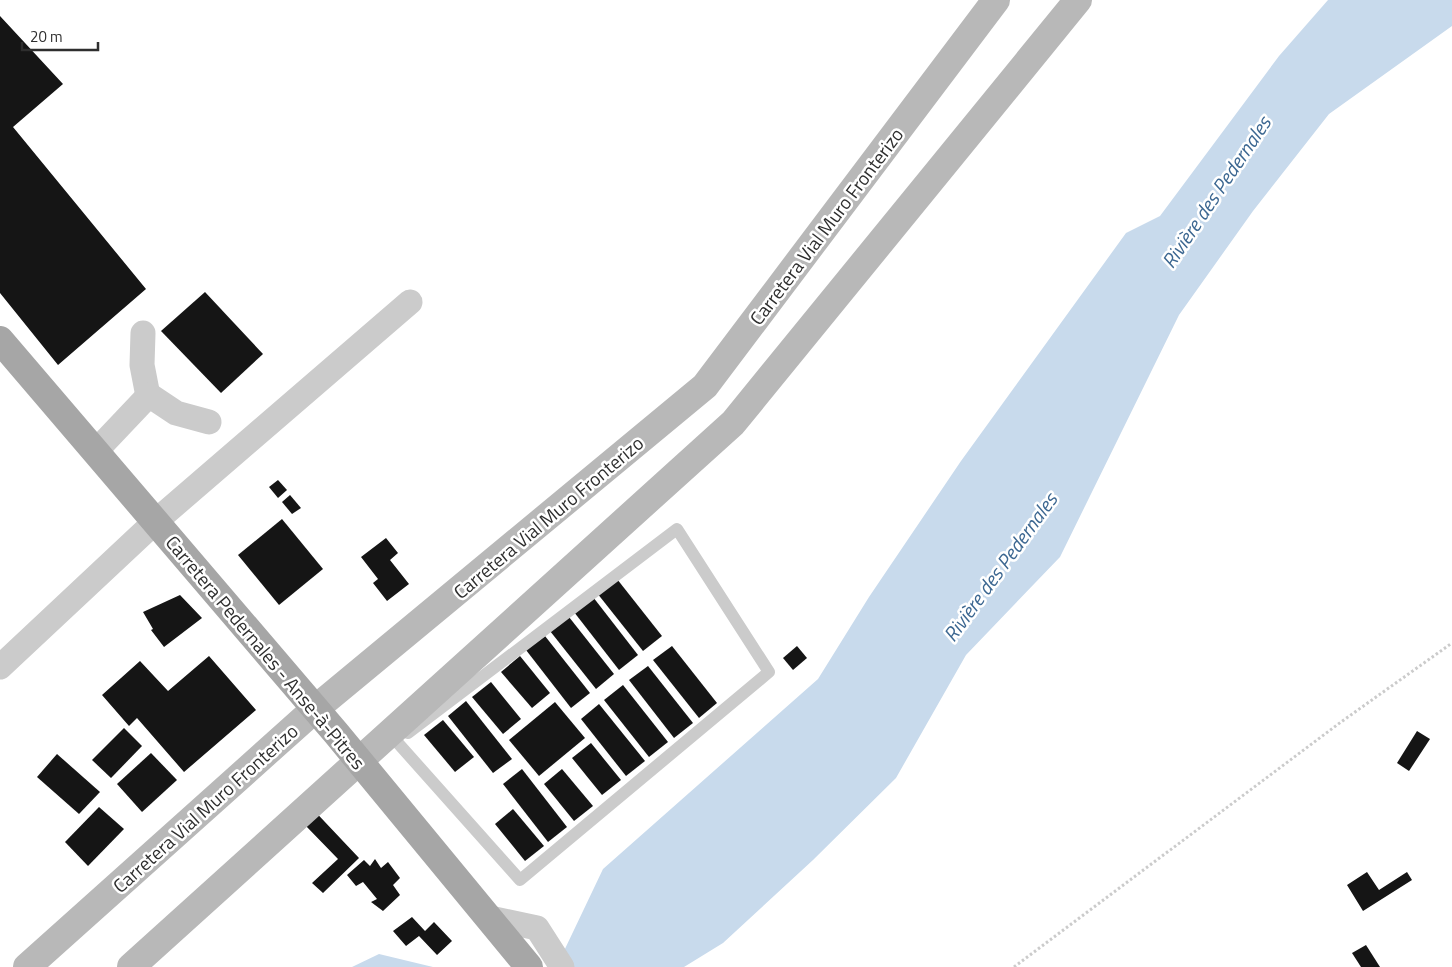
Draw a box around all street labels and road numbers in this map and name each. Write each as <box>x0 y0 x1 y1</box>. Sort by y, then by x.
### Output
street label: Carretera Vial Muro Fronterizo <box>742 121 910 331</box>
street label: Carretera Vial Muro Fronterizo <box>447 429 649 605</box>
street label: Carretera Pedernales - Anse-à-Pitres <box>159 529 373 776</box>
street label: Carretera Vial Muro Fronterizo <box>106 717 304 899</box>

